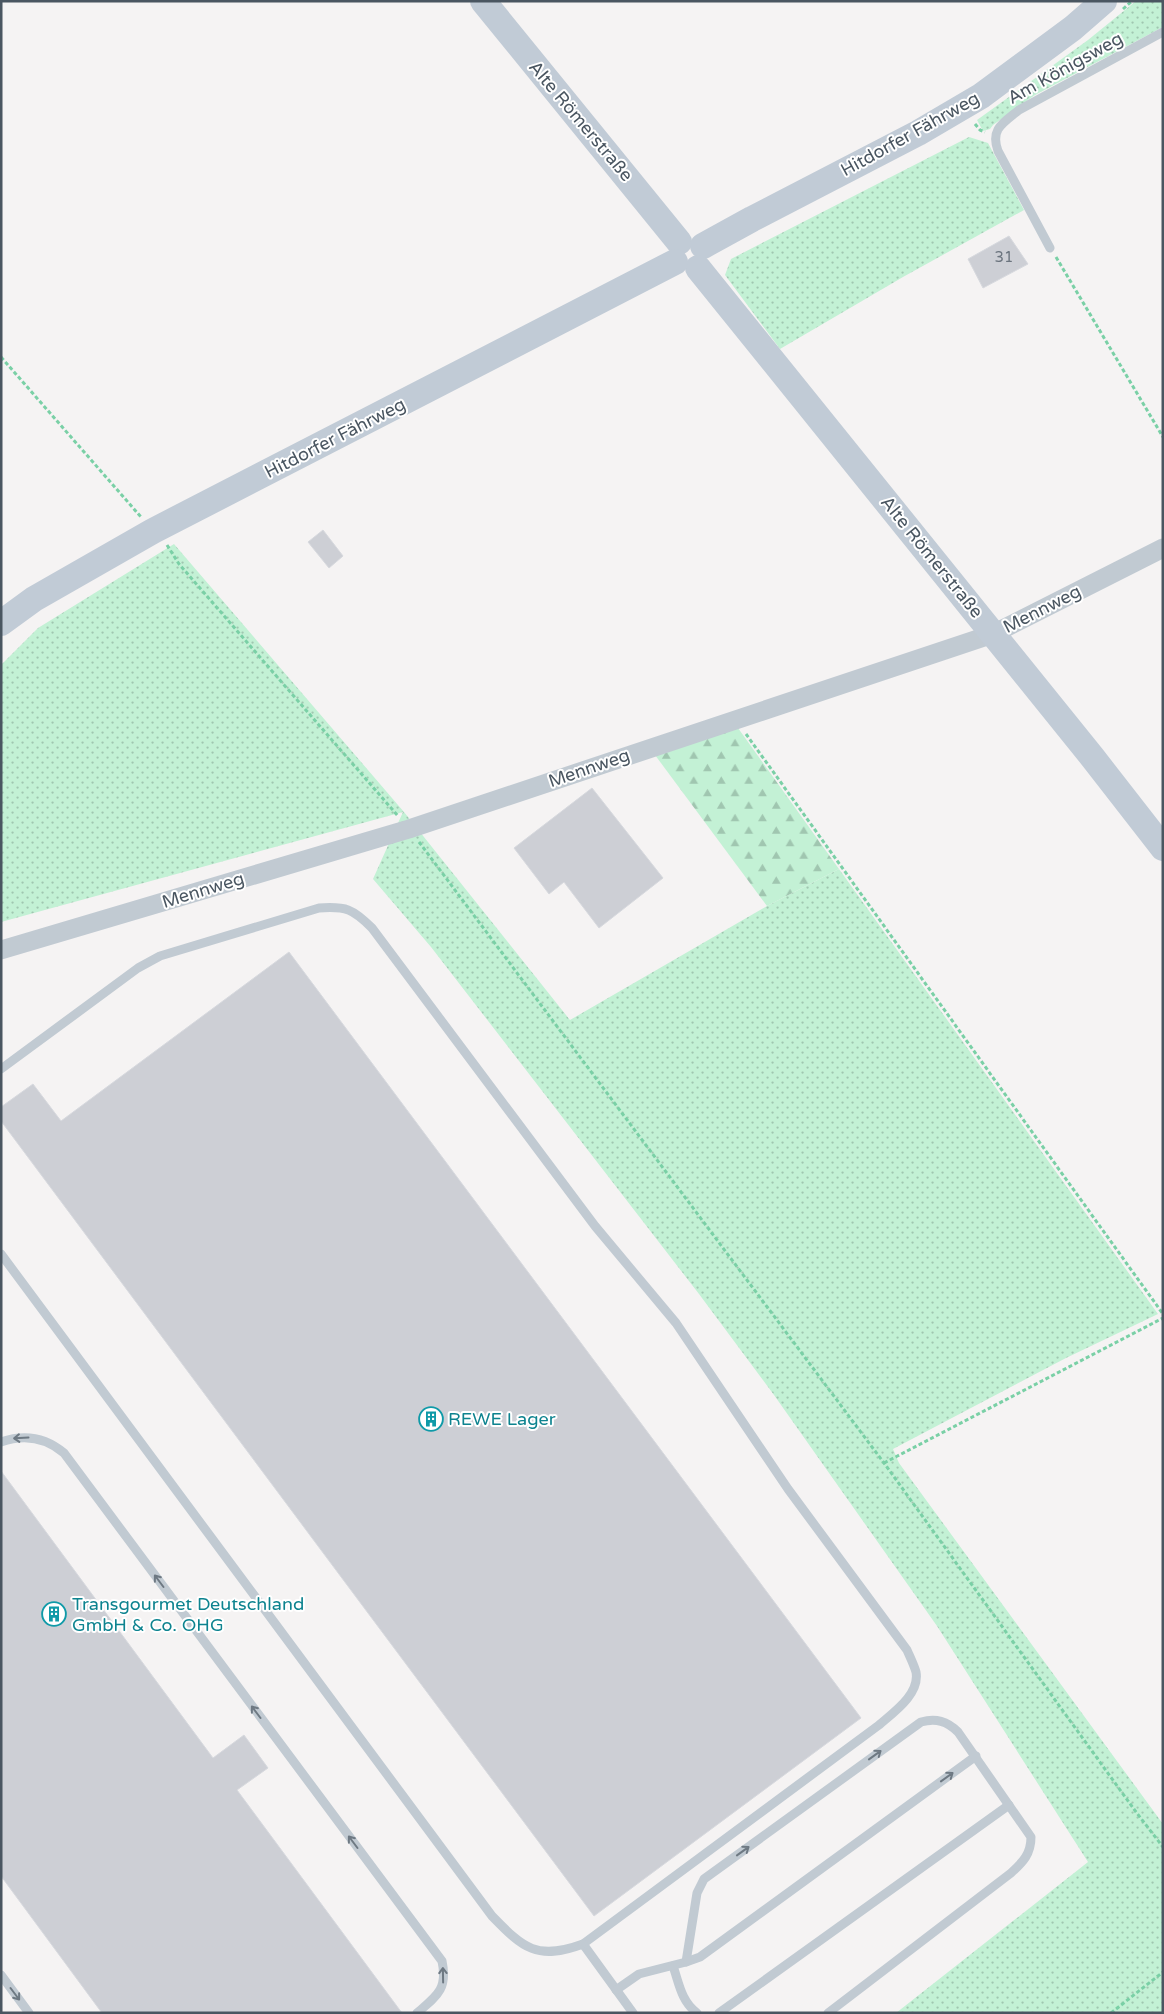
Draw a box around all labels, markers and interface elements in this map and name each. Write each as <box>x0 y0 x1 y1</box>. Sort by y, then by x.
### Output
street label: Am Königsweg <box>1003 27 1127 109</box>
street label: Alte Römerstraße <box>524 56 638 186</box>
street label: Hitdorfer Fährweg <box>837 87 983 181</box>
house number: 31 <box>995 248 1013 266</box>
street label: Hitdorfer Fährweg <box>261 393 409 483</box>
street label: Alte Römerstraße <box>876 492 988 622</box>
street label: Mennweg <box>999 580 1085 638</box>
street label: Mennweg <box>545 744 633 792</box>
street label: Mennweg <box>159 867 247 913</box>
building icon: REWE Lager <box>418 1406 444 1432</box>
place label: REWE Lager <box>448 1408 556 1430</box>
one-way arrow <box>13 1434 29 1443</box>
one-way arrow <box>154 1574 164 1588</box>
place label: Transgourmet Deutschland GmbH & Co. OHG <box>72 1593 304 1636</box>
building icon: Transgourmet Deutschland GmbH & Co. OHG <box>41 1601 67 1627</box>
one-way arrow <box>251 1705 261 1719</box>
one-way arrow <box>868 1750 881 1761</box>
one-way arrow <box>940 1772 953 1783</box>
one-way arrow <box>348 1835 358 1849</box>
one-way arrow <box>736 1846 750 1856</box>
one-way arrow <box>438 1967 448 1983</box>
one-way arrow <box>10 1987 20 2001</box>

